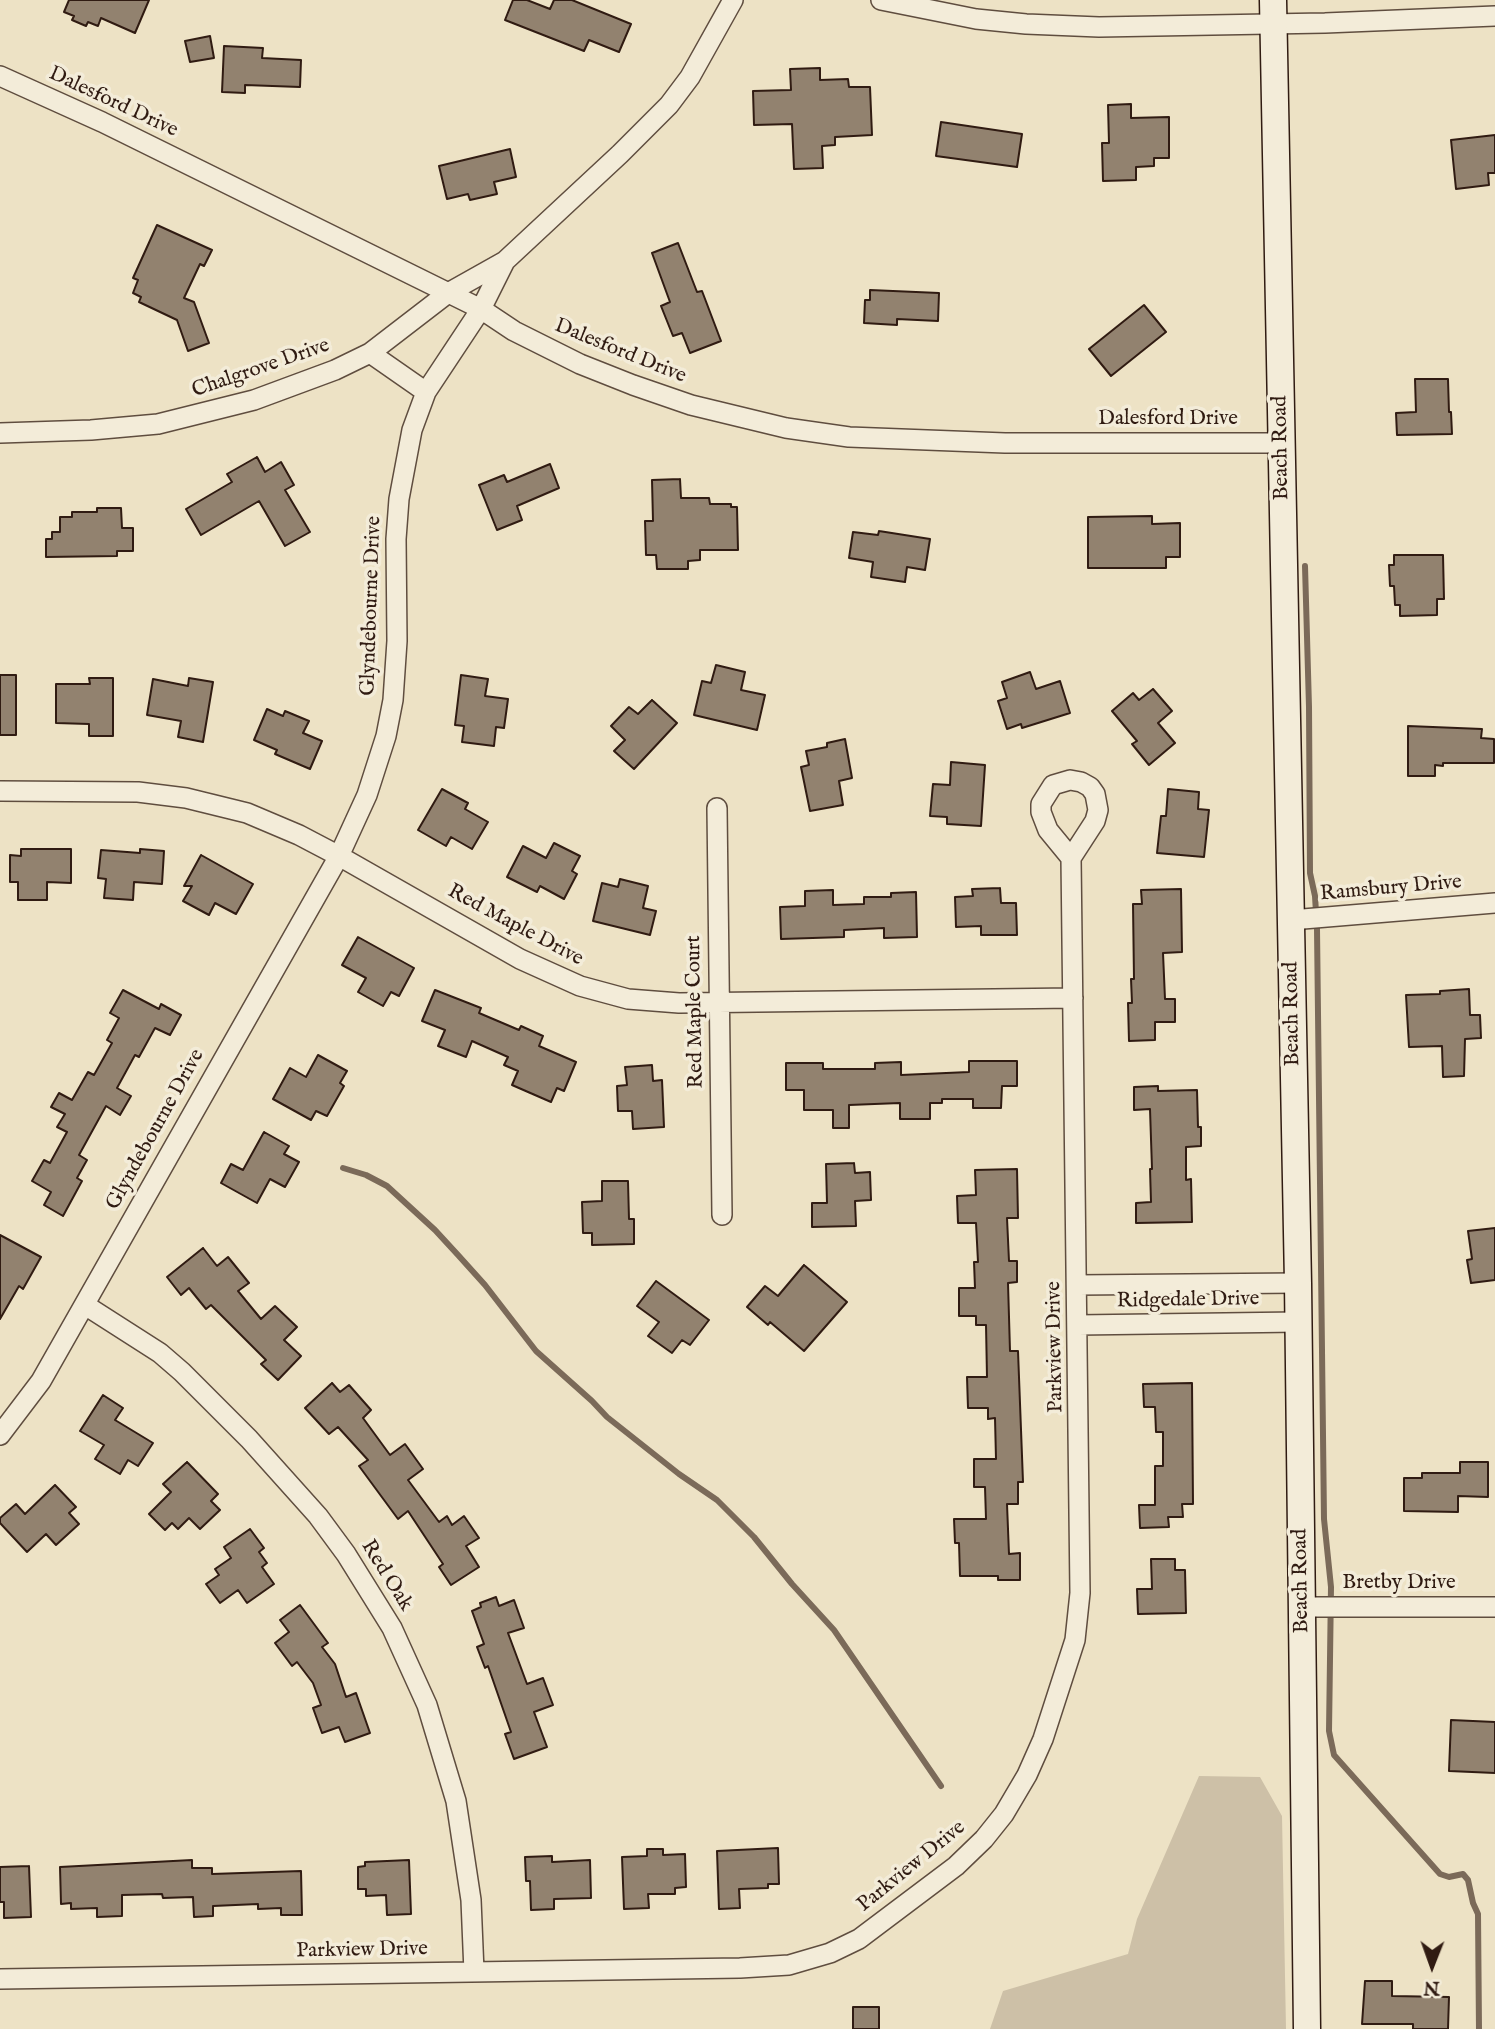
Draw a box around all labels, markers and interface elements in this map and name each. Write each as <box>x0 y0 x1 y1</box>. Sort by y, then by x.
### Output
street label: Dalesford Drive <box>44 62 182 144</box>
street label: Dalesford Drive <box>550 314 690 390</box>
street label: Chalgrove Drive <box>189 334 333 404</box>
street label: Beach Road <box>1268 395 1296 501</box>
street label: Dalesford Drive <box>1098 407 1238 433</box>
street label: Glyndebourne Drive <box>356 516 388 696</box>
street label: Ramsbury Drive <box>1319 870 1463 908</box>
street label: Red Maple Drive <box>443 880 587 972</box>
street label: Red Maple Court <box>682 935 710 1089</box>
street label: Beach Road <box>1279 961 1307 1067</box>
street label: Glyndebourne Drive <box>101 1045 211 1215</box>
street label: Parkview Drive <box>1042 1281 1070 1413</box>
street label: Ridgedale Drive <box>1116 1287 1260 1315</box>
street label: Beach Road <box>1288 1528 1316 1634</box>
street label: Red Oak <box>354 1536 418 1616</box>
street label: Bretby Drive <box>1342 1571 1456 1597</box>
street label: Parkview Drive <box>853 1816 971 1918</box>
north arrow <box>1397 1931 1467 2001</box>
street label: Parkview Drive <box>296 1937 428 1965</box>
text: N <box>1423 1975 1440 1999</box>

